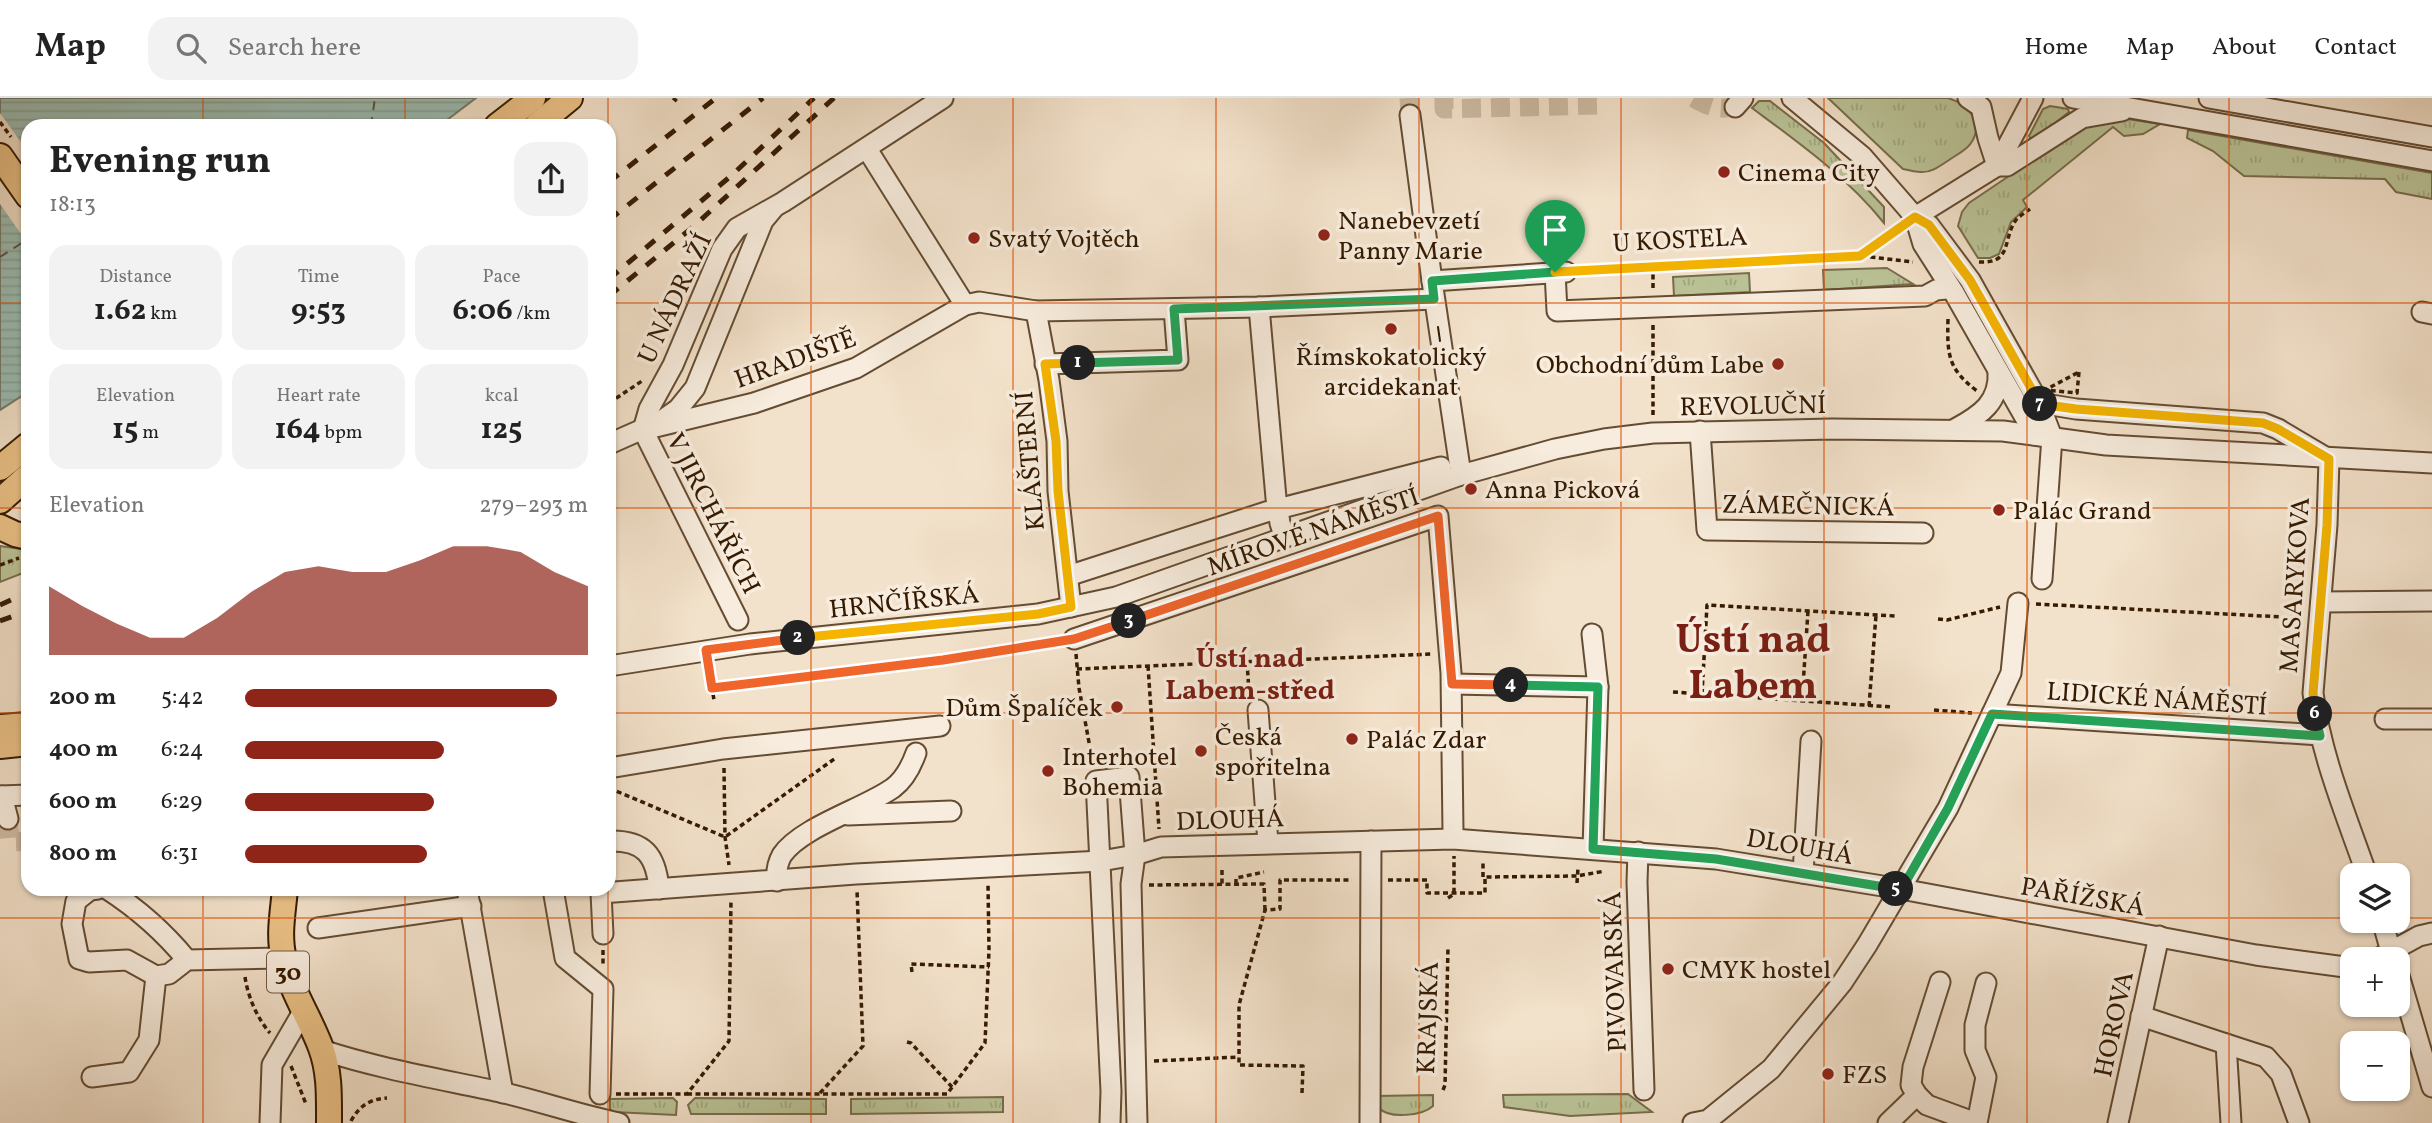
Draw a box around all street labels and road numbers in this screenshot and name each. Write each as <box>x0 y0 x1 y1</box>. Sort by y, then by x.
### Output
street label: U KOSTELA <box>1612 219 1748 263</box>
street label: U NÁDRAŽÍ <box>630 228 722 370</box>
street label: HRADIŠTĚ <box>730 321 862 399</box>
street label: REVOLUČNÍ <box>1679 388 1827 426</box>
street label: KLÁŠTERNÍ <box>1007 389 1055 532</box>
street label: V JIRCHÁŘÍCH <box>656 427 768 601</box>
street label: MÍROVÉ NÁMĚSTÍ <box>1203 480 1425 586</box>
street label: ZÁMEČNICKÁ <box>1721 487 1895 527</box>
street label: MASARYKOVA <box>2272 496 2320 674</box>
street label: HRNČÍŘSKÁ <box>827 577 981 629</box>
street label: LIDICKÉ NÁMĚSTÍ <box>2045 674 2269 726</box>
street label: DLOUHÁ <box>1175 801 1285 841</box>
street label: DLOUHÁ <box>1743 821 1856 875</box>
street label: PAŘÍŽSKÁ <box>2018 869 2148 927</box>
street label: PIVOVARSKÁ <box>1595 891 1637 1053</box>
road number: 30 <box>267 952 309 992</box>
street label: KRAJSKÁ <box>1409 961 1449 1075</box>
street label: HOROVA <box>2086 968 2144 1081</box>

